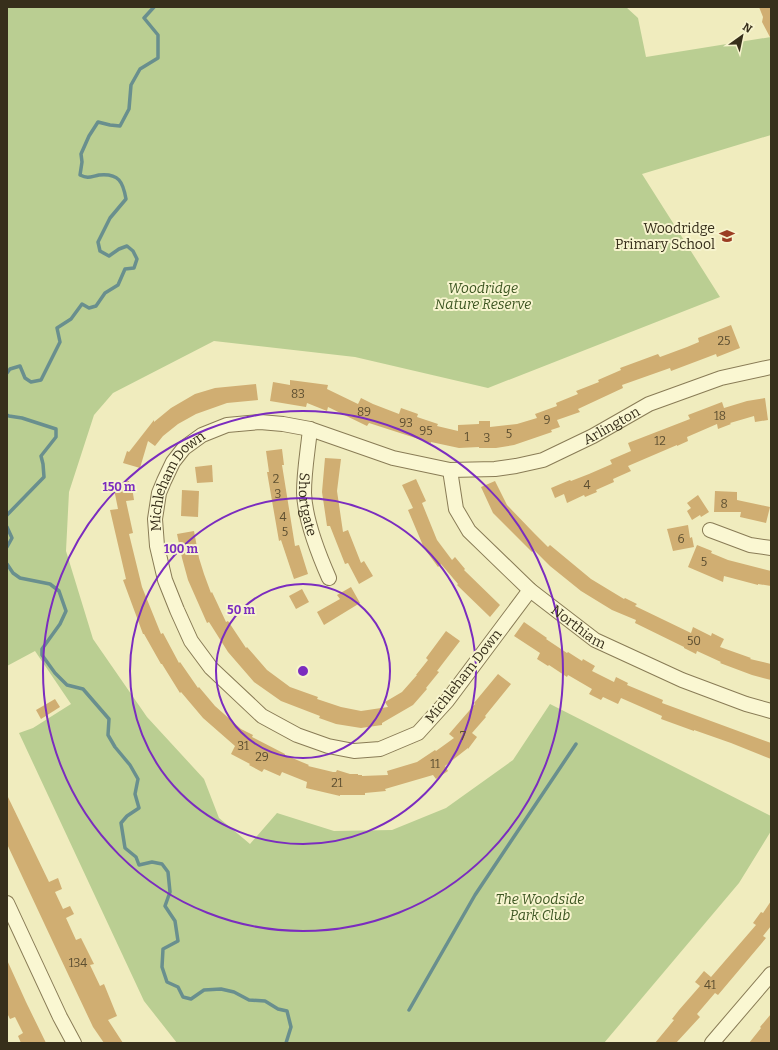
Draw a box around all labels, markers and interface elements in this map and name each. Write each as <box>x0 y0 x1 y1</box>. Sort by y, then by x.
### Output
north arrow <box>722 16 762 56</box>
text: N <box>740 20 755 36</box>
place label: Woodridge Primary School <box>615 220 715 253</box>
school or university icon: Woodridge Primary School <box>718 227 736 245</box>
park label: Woodridge Nature Reserve <box>435 280 531 313</box>
house number: 25 <box>718 334 730 348</box>
house number: 83 <box>291 387 305 401</box>
street label: Arlington <box>581 403 643 448</box>
house number: 89 <box>357 405 371 419</box>
house number: 18 <box>714 409 726 423</box>
house number: 9 <box>543 413 551 427</box>
house number: 93 <box>399 416 413 430</box>
house number: 95 <box>419 424 433 438</box>
house number: 5 <box>506 427 512 441</box>
street label: Michleham Down <box>147 428 209 532</box>
house number: 1 <box>465 430 470 444</box>
house number: 3 <box>484 431 491 445</box>
house number: 12 <box>654 434 666 448</box>
house number: 2 <box>273 472 279 486</box>
street label: Shortgate <box>295 472 320 538</box>
house number: 4 <box>583 478 591 492</box>
text: 150 m <box>103 480 136 494</box>
house number: 3 <box>275 487 282 501</box>
house number: 8 <box>720 497 728 511</box>
house number: 4 <box>279 510 287 524</box>
house number: 5 <box>282 525 288 539</box>
house number: 6 <box>677 532 685 546</box>
text: 100 m <box>164 542 199 556</box>
house number: 5 <box>701 555 707 569</box>
street label: Northiam <box>548 601 609 653</box>
text: 50 m <box>227 603 255 617</box>
street label: Michleham Down <box>422 626 505 727</box>
house number: 50 <box>687 634 701 648</box>
centre of rings <box>296 664 310 678</box>
house number: 7 <box>460 729 466 743</box>
house number: 31 <box>237 739 249 753</box>
house number: 29 <box>255 750 269 764</box>
house number: 11 <box>430 757 440 771</box>
house number: 21 <box>331 776 343 790</box>
park label: The Woodside Park Club <box>496 891 584 924</box>
house number: 134 <box>69 956 87 970</box>
house number: 41 <box>704 978 716 992</box>

